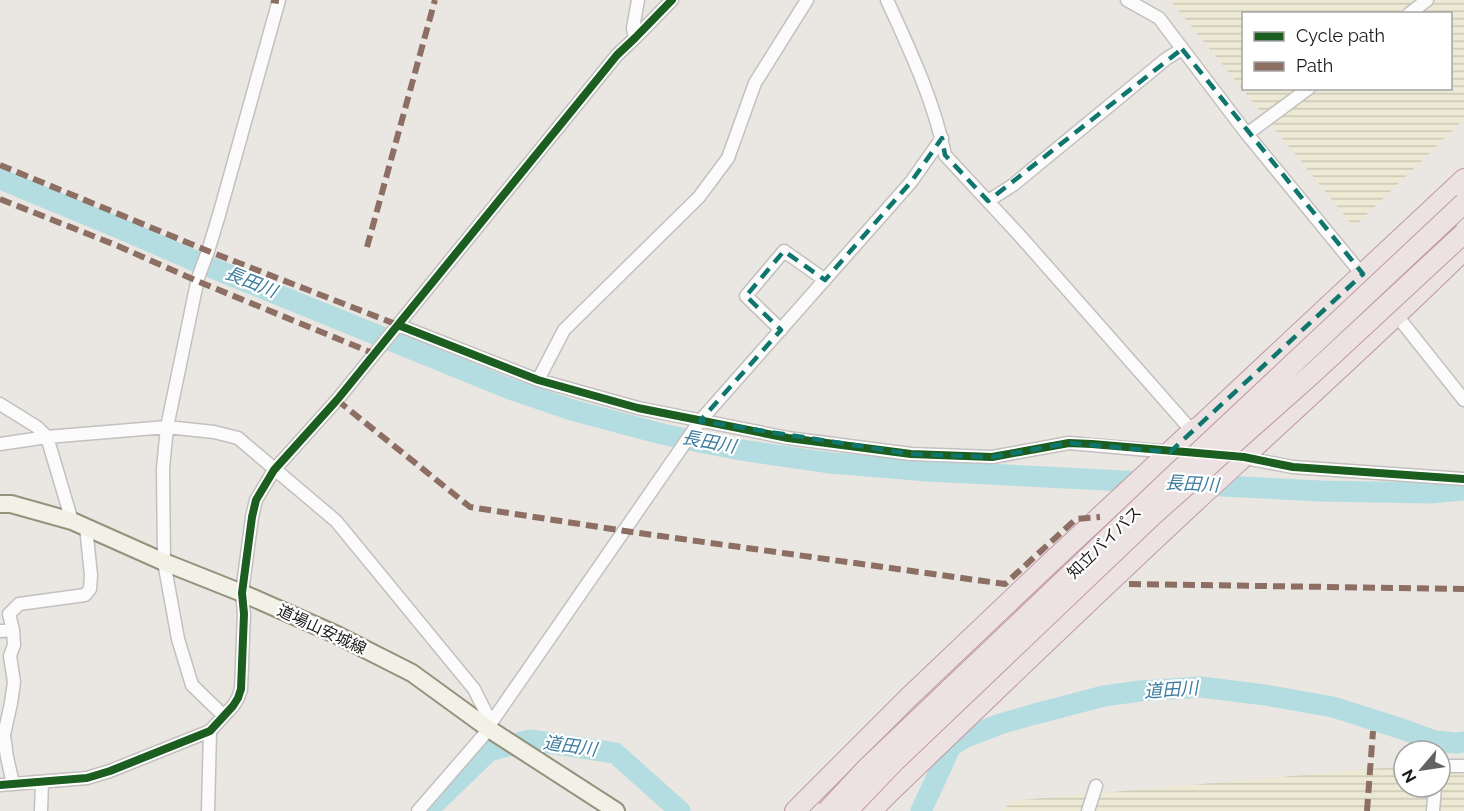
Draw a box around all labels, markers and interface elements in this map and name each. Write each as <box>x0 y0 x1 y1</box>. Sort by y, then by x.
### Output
legend <box>1242 12 1452 90</box>
text: Cycle path <box>1296 25 1385 46</box>
text: Path <box>1296 55 1333 76</box>
water label: 長田川 <box>222 262 282 302</box>
water label: 長田川 <box>681 426 740 457</box>
water label: 長田川 <box>1165 472 1222 496</box>
street label: 知立バイパス <box>1063 502 1145 582</box>
street label: 道場山安城線 <box>274 601 369 658</box>
water label: 道田川 <box>1143 677 1201 702</box>
water label: 道田川 <box>542 731 600 760</box>
north arrow <box>1392 739 1452 799</box>
text: N <box>1398 766 1421 786</box>

